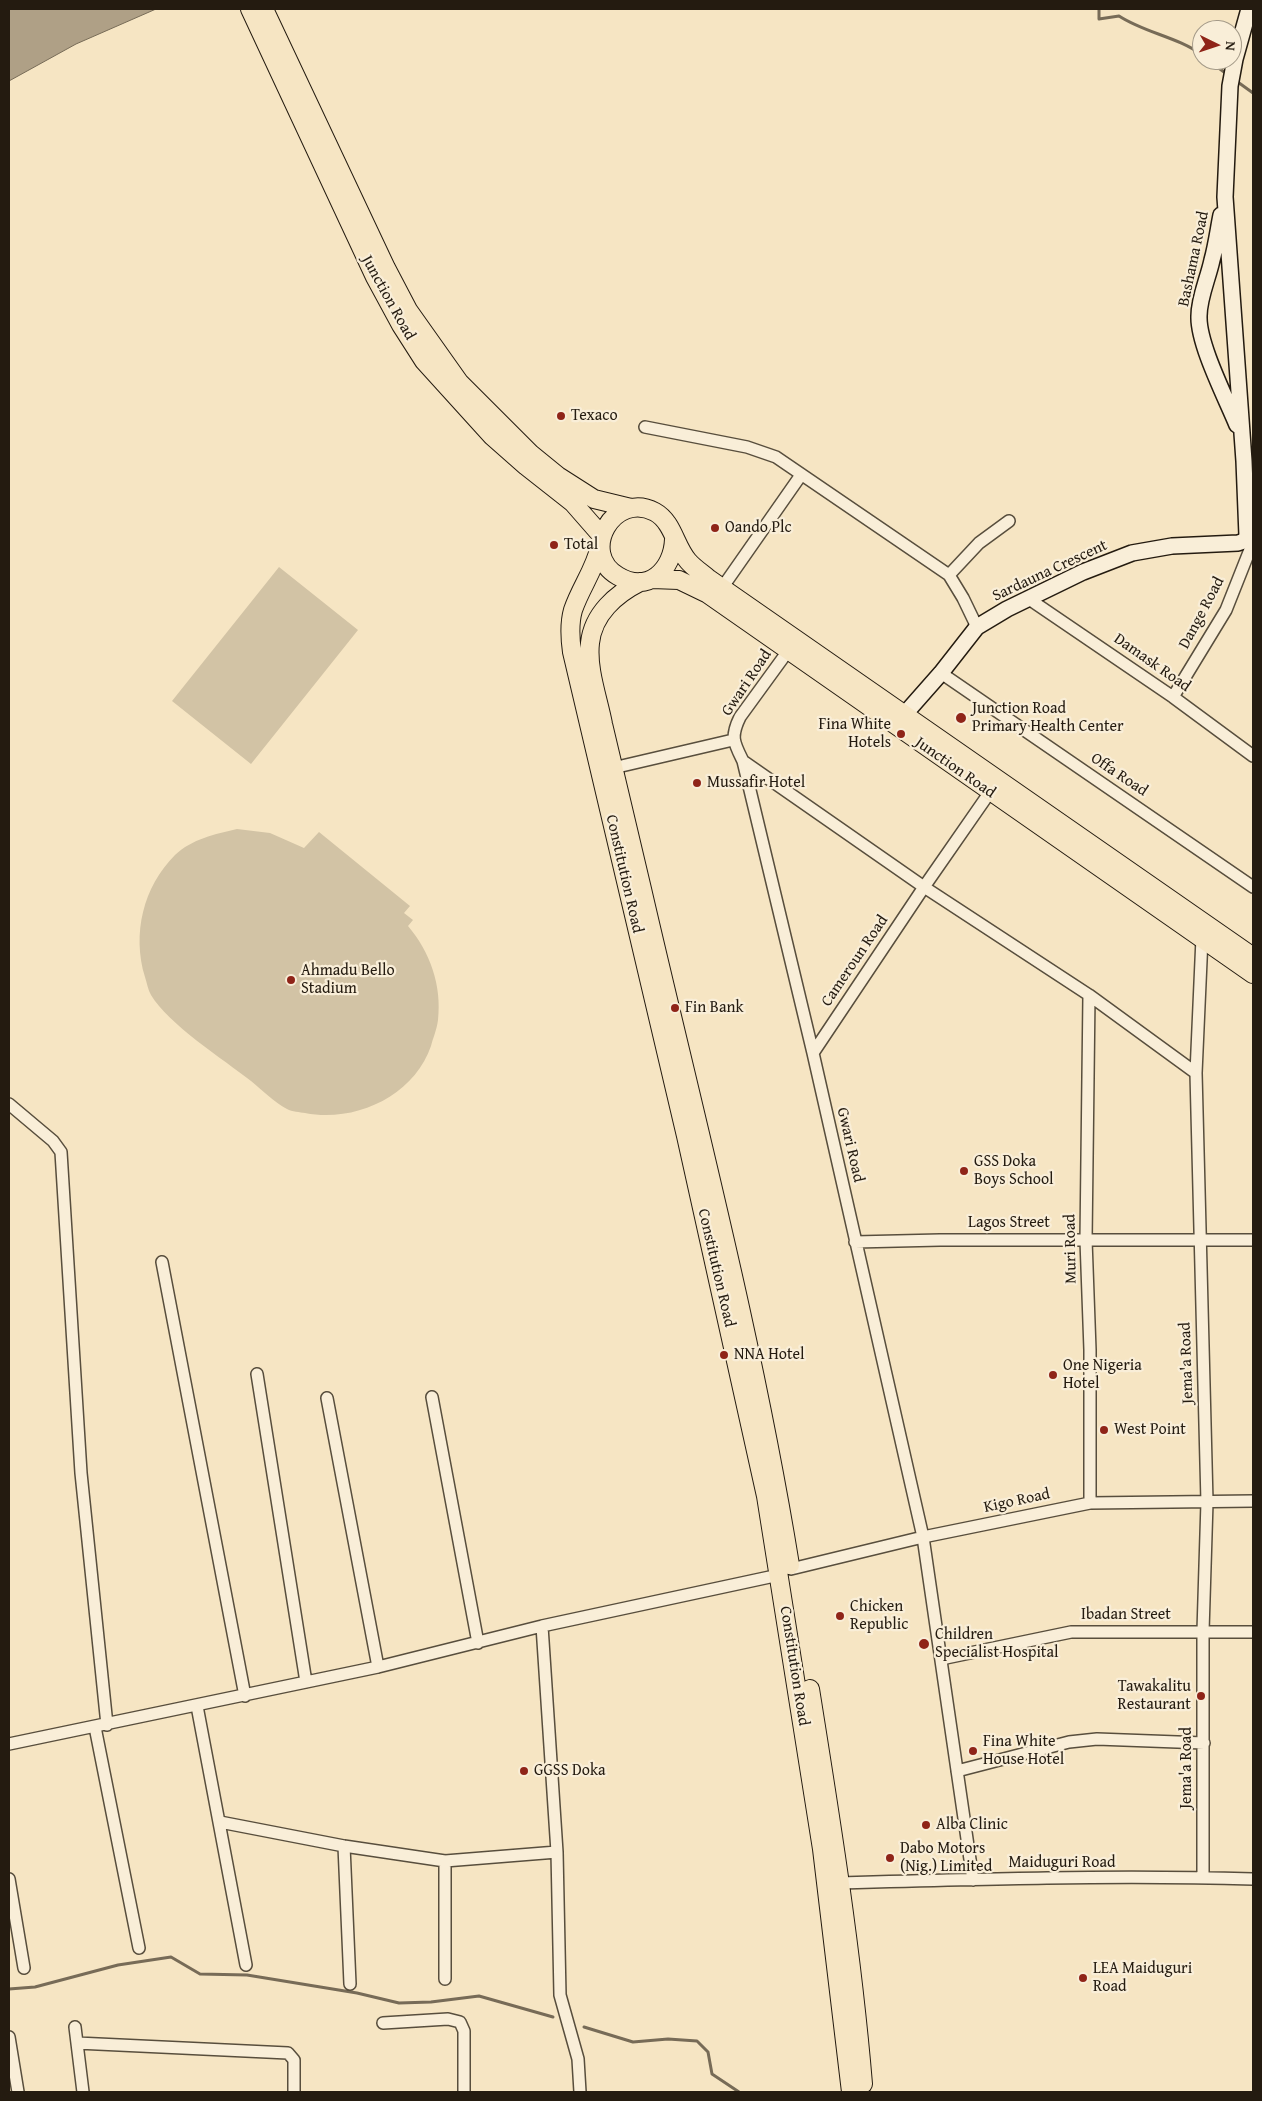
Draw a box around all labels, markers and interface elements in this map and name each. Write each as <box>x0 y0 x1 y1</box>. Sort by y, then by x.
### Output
north arrow <box>1192 20 1242 70</box>
text: N <box>1221 41 1241 51</box>
street label: Bashama Road <box>1175 209 1213 309</box>
street label: Junction Road <box>357 252 419 344</box>
place label: Texaco <box>571 406 618 426</box>
marker: Texaco <box>555 410 567 422</box>
place label: Oando Plc <box>725 518 792 538</box>
marker: Oando Plc <box>709 522 721 534</box>
place label: Total <box>564 535 598 555</box>
street label: Sardauna Crescent <box>989 536 1111 606</box>
marker: Total <box>548 539 560 551</box>
street label: Dange Road <box>1175 574 1229 652</box>
street label: Damask Road <box>1110 629 1194 697</box>
street label: Gwari Road <box>718 646 776 720</box>
place label: Junction Road Primary Health Center <box>972 699 1124 737</box>
marker: Junction Road Primary Health Center <box>954 711 968 725</box>
place label: Fina White Hotels <box>818 715 891 753</box>
marker: Fina White Hotels <box>895 728 907 740</box>
street label: Junction Road <box>911 733 999 803</box>
street label: Offa Road <box>1087 749 1151 801</box>
place label: Mussafir Hotel <box>707 773 805 793</box>
marker: Mussafir Hotel <box>691 777 703 789</box>
street label: Constitution Road <box>601 813 647 935</box>
street label: Cameroun Road <box>817 912 893 1010</box>
place label: Ahmadu Bello Stadium <box>301 961 395 999</box>
marker: Ahmadu Bello Stadium <box>285 974 297 986</box>
place label: Fin Bank <box>685 998 744 1018</box>
marker: Fin Bank <box>669 1002 681 1014</box>
street label: Gwari Road <box>832 1106 868 1184</box>
place label: GSS Doka Boys School <box>974 1152 1054 1190</box>
marker: GSS Doka Boys School <box>958 1165 970 1177</box>
street label: Constitution Road <box>693 1207 739 1329</box>
street label: Lagos Street <box>968 1213 1050 1233</box>
street label: Muri Road <box>1061 1214 1081 1284</box>
street label: Jema'a Road <box>1176 1322 1198 1404</box>
place label: NNA Hotel <box>734 1345 805 1365</box>
marker: NNA Hotel <box>718 1349 730 1361</box>
place label: One Nigeria Hotel <box>1063 1356 1142 1394</box>
marker: One Nigeria Hotel <box>1047 1369 1059 1381</box>
place label: West Point <box>1114 1420 1186 1440</box>
marker: West Point <box>1098 1424 1110 1436</box>
street label: Kigo Road <box>982 1485 1052 1517</box>
place label: Chicken Republic <box>850 1597 908 1635</box>
street label: Constitution Road <box>775 1605 813 1727</box>
street label: Ibadan Street <box>1081 1605 1171 1625</box>
marker: Chicken Republic <box>834 1610 846 1622</box>
place label: Children Specialist Hospital <box>935 1625 1059 1663</box>
marker: Children Specialist Hospital <box>917 1637 931 1651</box>
place label: Tawakalitu Restaurant <box>1117 1677 1191 1715</box>
marker: Tawakalitu Restaurant <box>1195 1690 1207 1702</box>
street label: Jema'a Road <box>1177 1727 1197 1809</box>
place label: Fina White House Hotel <box>983 1732 1064 1770</box>
marker: Fina White House Hotel <box>967 1745 979 1757</box>
place label: GGSS Doka <box>534 1761 606 1781</box>
marker: GGSS Doka <box>518 1765 530 1777</box>
place label: Alba Clinic <box>936 1815 1008 1835</box>
marker: Alba Clinic <box>920 1819 932 1831</box>
place label: Dabo Motors (Nig.) Limited <box>900 1839 992 1877</box>
marker: Dabo Motors (Nig.) Limited <box>884 1852 896 1864</box>
street label: Maiduguri Road <box>1008 1853 1116 1873</box>
place label: LEA Maiduguri Road <box>1093 1959 1192 1997</box>
marker: LEA Maiduguri Road <box>1077 1972 1089 1984</box>

